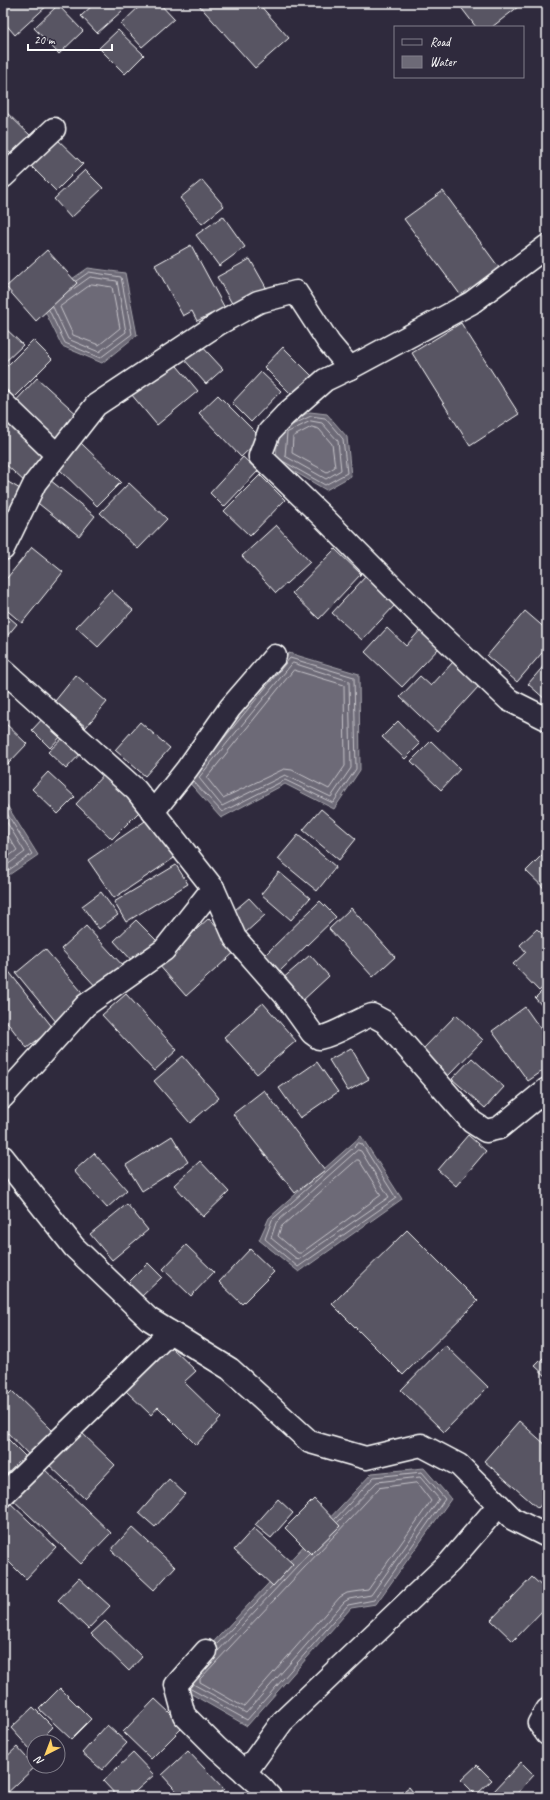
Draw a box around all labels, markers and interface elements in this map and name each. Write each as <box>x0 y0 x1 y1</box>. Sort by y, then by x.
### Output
scale bar <box>28 26 112 52</box>
legend <box>394 26 524 78</box>
text: 20 m <box>34 32 56 48</box>
text: Road <box>430 34 452 50</box>
text: Water <box>430 54 458 70</box>
north arrow <box>26 1734 66 1774</box>
text: N <box>30 1752 47 1769</box>

